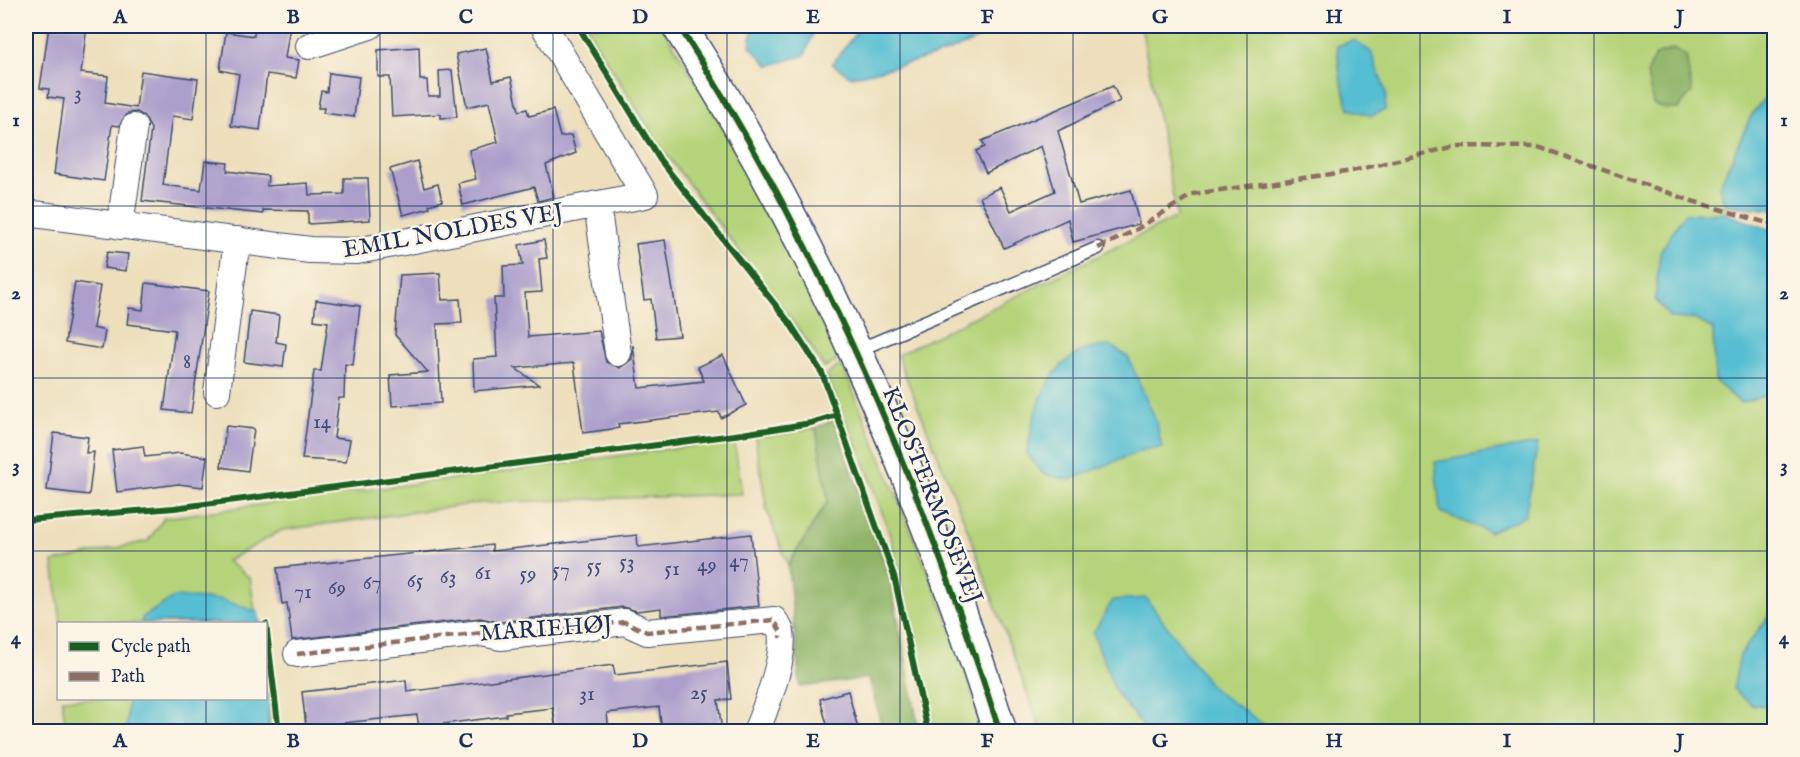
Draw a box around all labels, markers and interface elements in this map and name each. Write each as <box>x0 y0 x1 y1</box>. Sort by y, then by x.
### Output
text: A <box>112 5 128 30</box>
text: B <box>286 5 300 30</box>
text: C <box>459 5 473 30</box>
text: D <box>632 5 648 30</box>
text: E <box>806 5 820 30</box>
text: F <box>981 5 994 30</box>
text: G <box>1152 5 1169 30</box>
text: H <box>1325 5 1343 30</box>
text: I <box>1503 5 1512 30</box>
text: J <box>1673 5 1685 30</box>
house number: 3 <box>74 80 82 107</box>
text: 1 <box>12 108 20 133</box>
text: 1 <box>1780 108 1788 133</box>
street label: EMIL NOLDES VEJ <box>340 197 566 266</box>
text: 2 <box>11 281 21 306</box>
text: 2 <box>1779 281 1789 306</box>
house number: 8 <box>183 349 191 376</box>
street label: KLOSTERMOSEVEJ <box>874 382 989 609</box>
house number: 14 <box>313 409 332 436</box>
text: 3 <box>12 454 20 479</box>
text: 3 <box>1780 454 1788 479</box>
house number: 47 <box>729 548 749 575</box>
house number: 53 <box>619 549 635 576</box>
house number: 49 <box>697 552 717 579</box>
house number: 55 <box>586 553 602 580</box>
house number: 51 <box>664 556 680 583</box>
house number: 57 <box>552 557 570 584</box>
house number: 61 <box>475 560 491 587</box>
house number: 59 <box>520 561 536 588</box>
house number: 63 <box>440 564 456 591</box>
house number: 65 <box>407 568 424 595</box>
house number: 67 <box>363 570 381 597</box>
house number: 69 <box>328 575 346 602</box>
house number: 71 <box>294 579 312 606</box>
street label: MARIEHØJ <box>478 609 614 650</box>
legend <box>57 622 267 700</box>
text: 4 <box>11 626 22 651</box>
text: 4 <box>1779 626 1790 651</box>
text: Cycle path <box>111 636 191 659</box>
text: Path <box>111 666 145 689</box>
house number: 25 <box>690 680 708 707</box>
house number: 31 <box>579 681 595 708</box>
text: A <box>112 729 128 754</box>
text: B <box>286 729 300 754</box>
text: C <box>459 729 473 754</box>
text: D <box>632 729 648 754</box>
text: E <box>806 729 820 754</box>
text: F <box>981 729 994 754</box>
text: G <box>1152 729 1169 754</box>
text: H <box>1325 729 1343 754</box>
text: I <box>1503 729 1512 754</box>
text: J <box>1673 729 1685 754</box>

